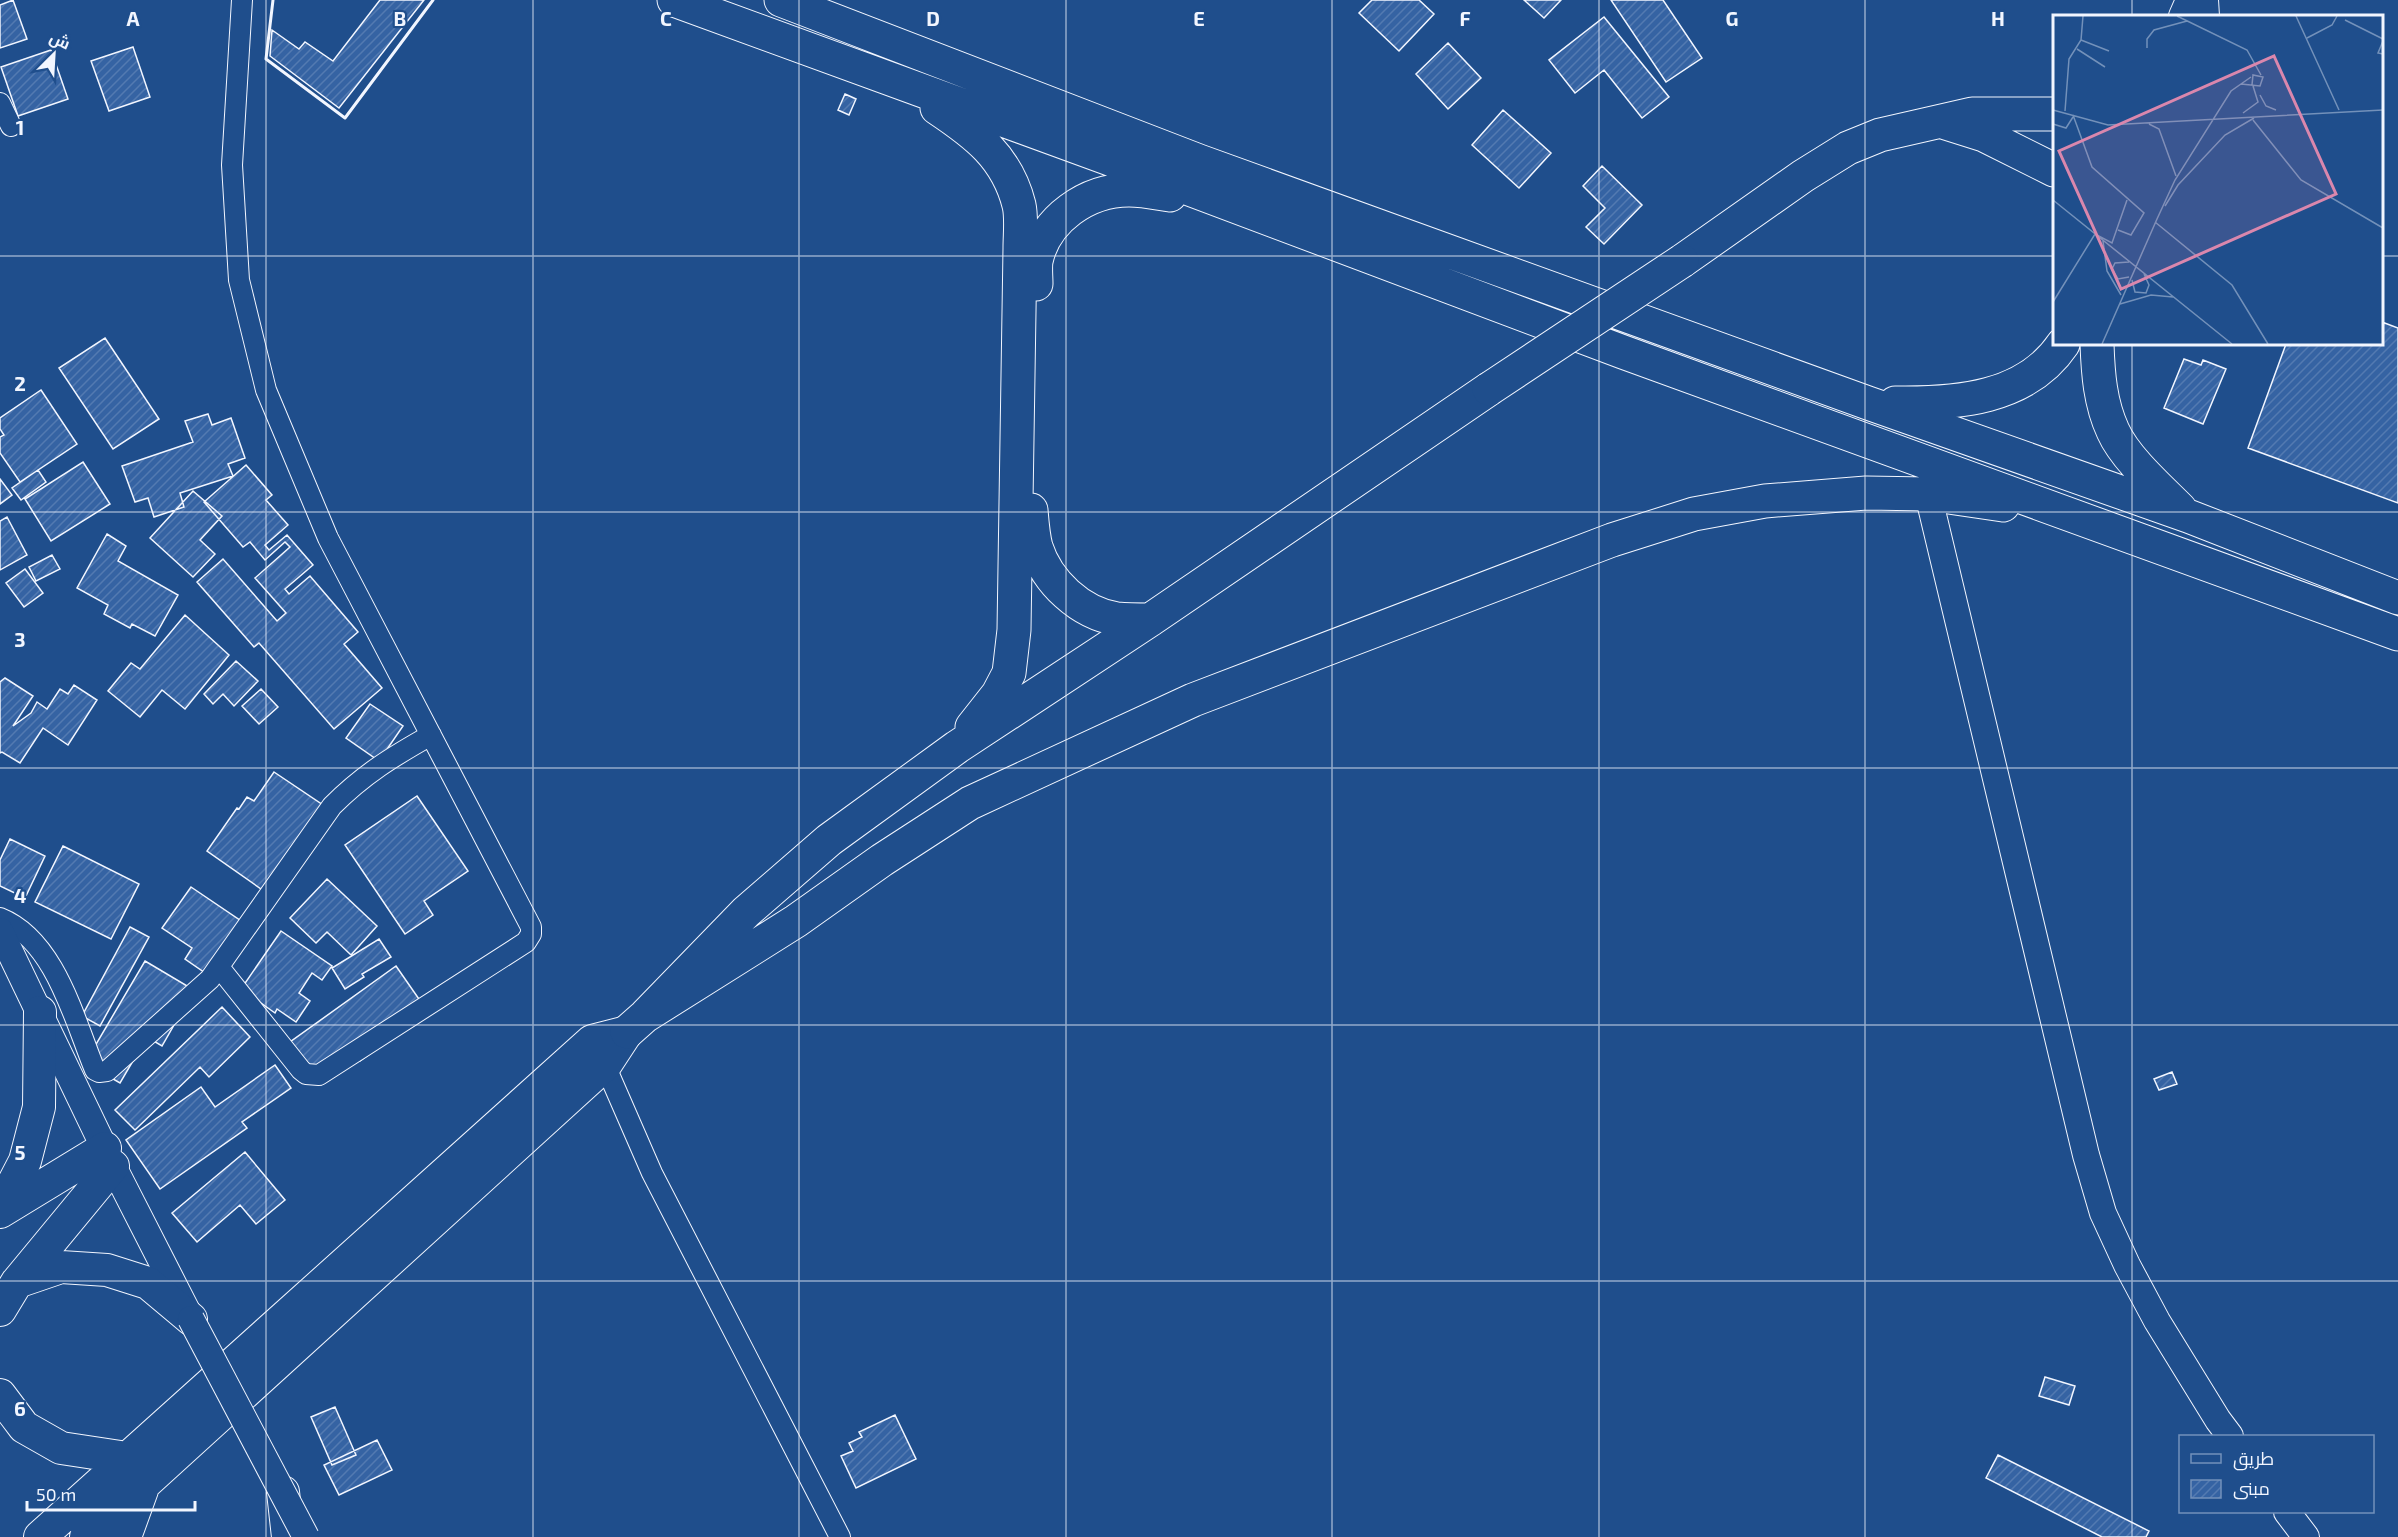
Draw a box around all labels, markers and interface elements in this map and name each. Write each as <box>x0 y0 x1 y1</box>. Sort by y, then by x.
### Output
text: A <box>126 6 140 30</box>
text: B <box>394 6 406 30</box>
text: C <box>660 6 672 30</box>
text: D <box>926 6 940 30</box>
text: E <box>1193 6 1205 30</box>
text: F <box>1459 6 1471 30</box>
text: G <box>1726 6 1738 30</box>
text: H <box>1991 6 2005 30</box>
inset map <box>2053 15 2383 345</box>
north arrow <box>24 24 84 84</box>
text: ش <box>47 27 74 54</box>
text: 1 <box>16 115 24 139</box>
text: 2 <box>14 371 26 395</box>
text: 3 <box>14 627 26 651</box>
text: 4 <box>14 883 27 907</box>
text: 5 <box>14 1140 26 1164</box>
text: 6 <box>14 1396 26 1420</box>
legend <box>2179 1435 2374 1513</box>
text: طريق <box>2233 1447 2274 1471</box>
scale bar <box>27 1474 195 1512</box>
text: مبنى <box>2233 1477 2270 1500</box>
text: 50 m <box>36 1483 76 1505</box>

